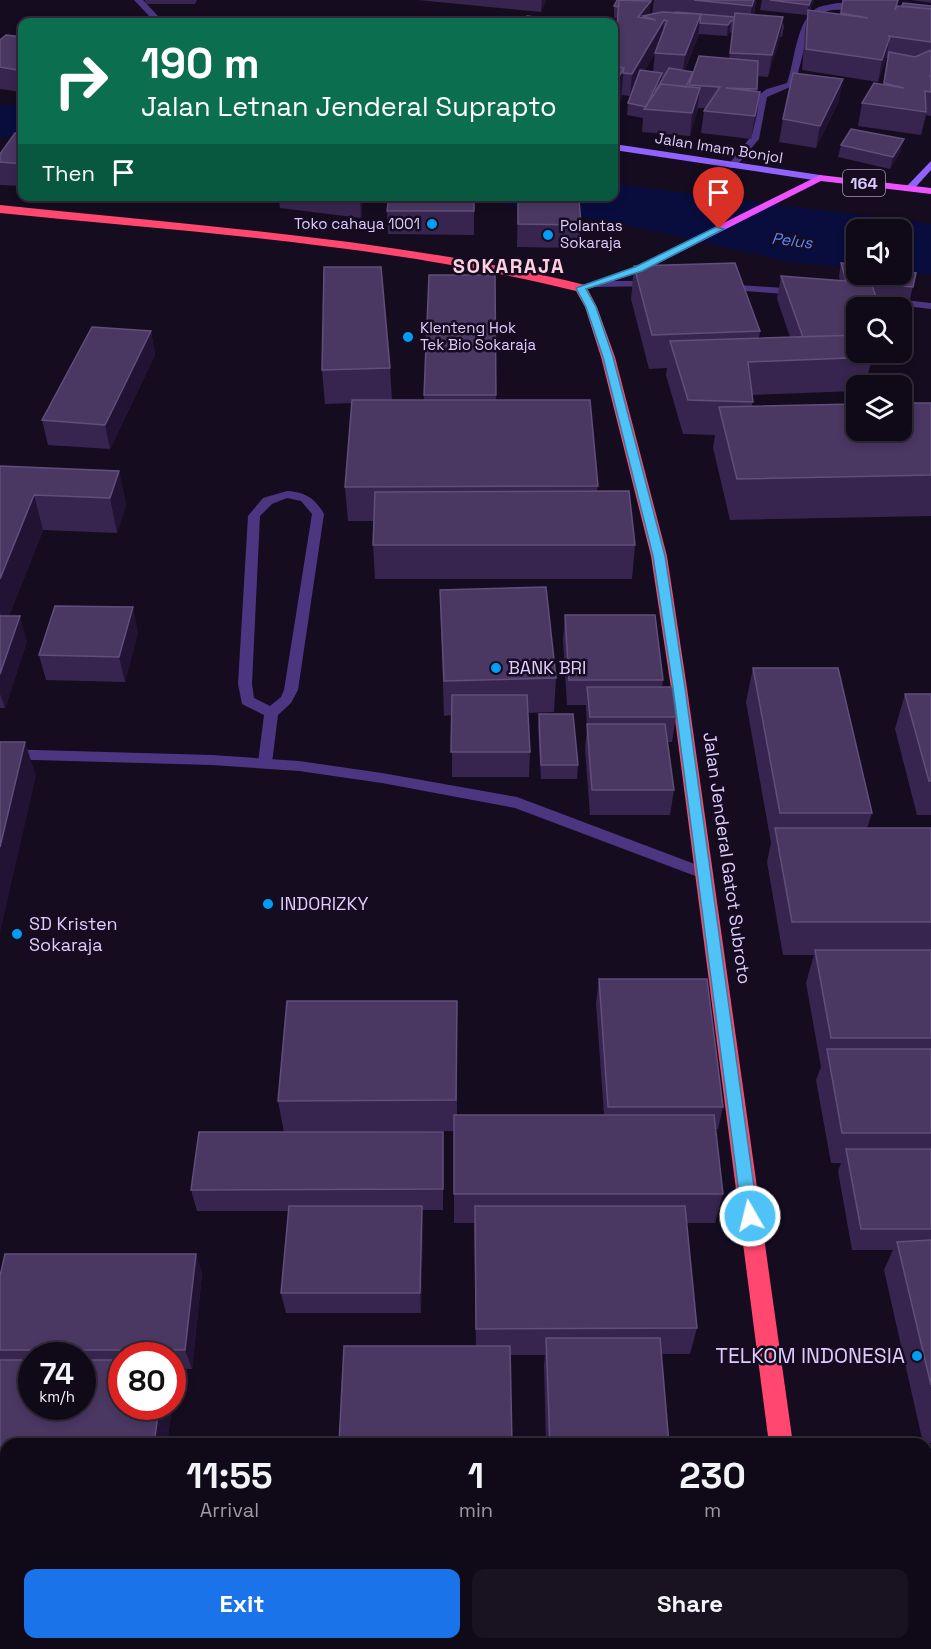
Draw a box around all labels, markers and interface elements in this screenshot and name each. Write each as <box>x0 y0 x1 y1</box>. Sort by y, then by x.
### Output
text: 190 m <box>141 37 260 90</box>
icon: right <box>42 42 120 120</box>
text: Jalan Letnan Jenderal Suprapto <box>141 89 557 124</box>
street label: Jalan Imam Bonjol <box>654 128 785 167</box>
icon: arrive <box>107 156 140 189</box>
text: Then <box>42 159 95 187</box>
pin <box>693 167 744 229</box>
road number: 164 <box>843 170 885 196</box>
icon: arrive <box>702 176 735 209</box>
place label: Toko cahaya 1001 <box>294 214 420 233</box>
place label: Polantas Sokaraja <box>560 216 623 252</box>
marker: Toko cahaya 1001 <box>425 217 439 231</box>
map controls <box>846 219 912 441</box>
button: sound <box>846 219 912 285</box>
marker: Polantas Sokaraja <box>541 228 555 242</box>
water label: Pelus <box>770 228 814 253</box>
district label: SOKARAJA <box>453 253 565 279</box>
button: search <box>846 297 912 363</box>
place label: Klenteng Hok Tek Bio Sokaraja <box>420 318 537 354</box>
marker: Klenteng Hok Tek Bio Sokaraja <box>401 330 415 344</box>
button: layers <box>846 375 912 441</box>
place label: BANK BRI <box>508 656 586 679</box>
marker: BANK BRI <box>489 661 503 675</box>
street label: Jalan Jenderal Gatot Subroto <box>698 730 757 985</box>
place label: INDORIZKY <box>280 892 368 915</box>
marker: INDORIZKY <box>261 897 275 911</box>
place label: SD Kristen Sokaraja <box>29 912 118 956</box>
marker: SD Kristen Sokaraja <box>10 927 24 941</box>
position arrow <box>718 1184 782 1248</box>
speed limit sign: 80 <box>108 1342 186 1420</box>
place label: TELKOM INDONESIA <box>716 1342 905 1369</box>
marker: TELKOM INDONESIA <box>910 1349 924 1363</box>
text: 74 <box>40 1354 74 1393</box>
text: km/h <box>39 1387 75 1406</box>
text: 11:55 <box>186 1453 273 1499</box>
text: 1 <box>468 1453 484 1499</box>
text: 230 <box>679 1453 746 1499</box>
text: Arrival <box>200 1497 259 1523</box>
text: min <box>459 1497 493 1523</box>
text: m <box>704 1497 721 1523</box>
button: Exit <box>24 1569 460 1638</box>
button: Share <box>472 1569 908 1638</box>

